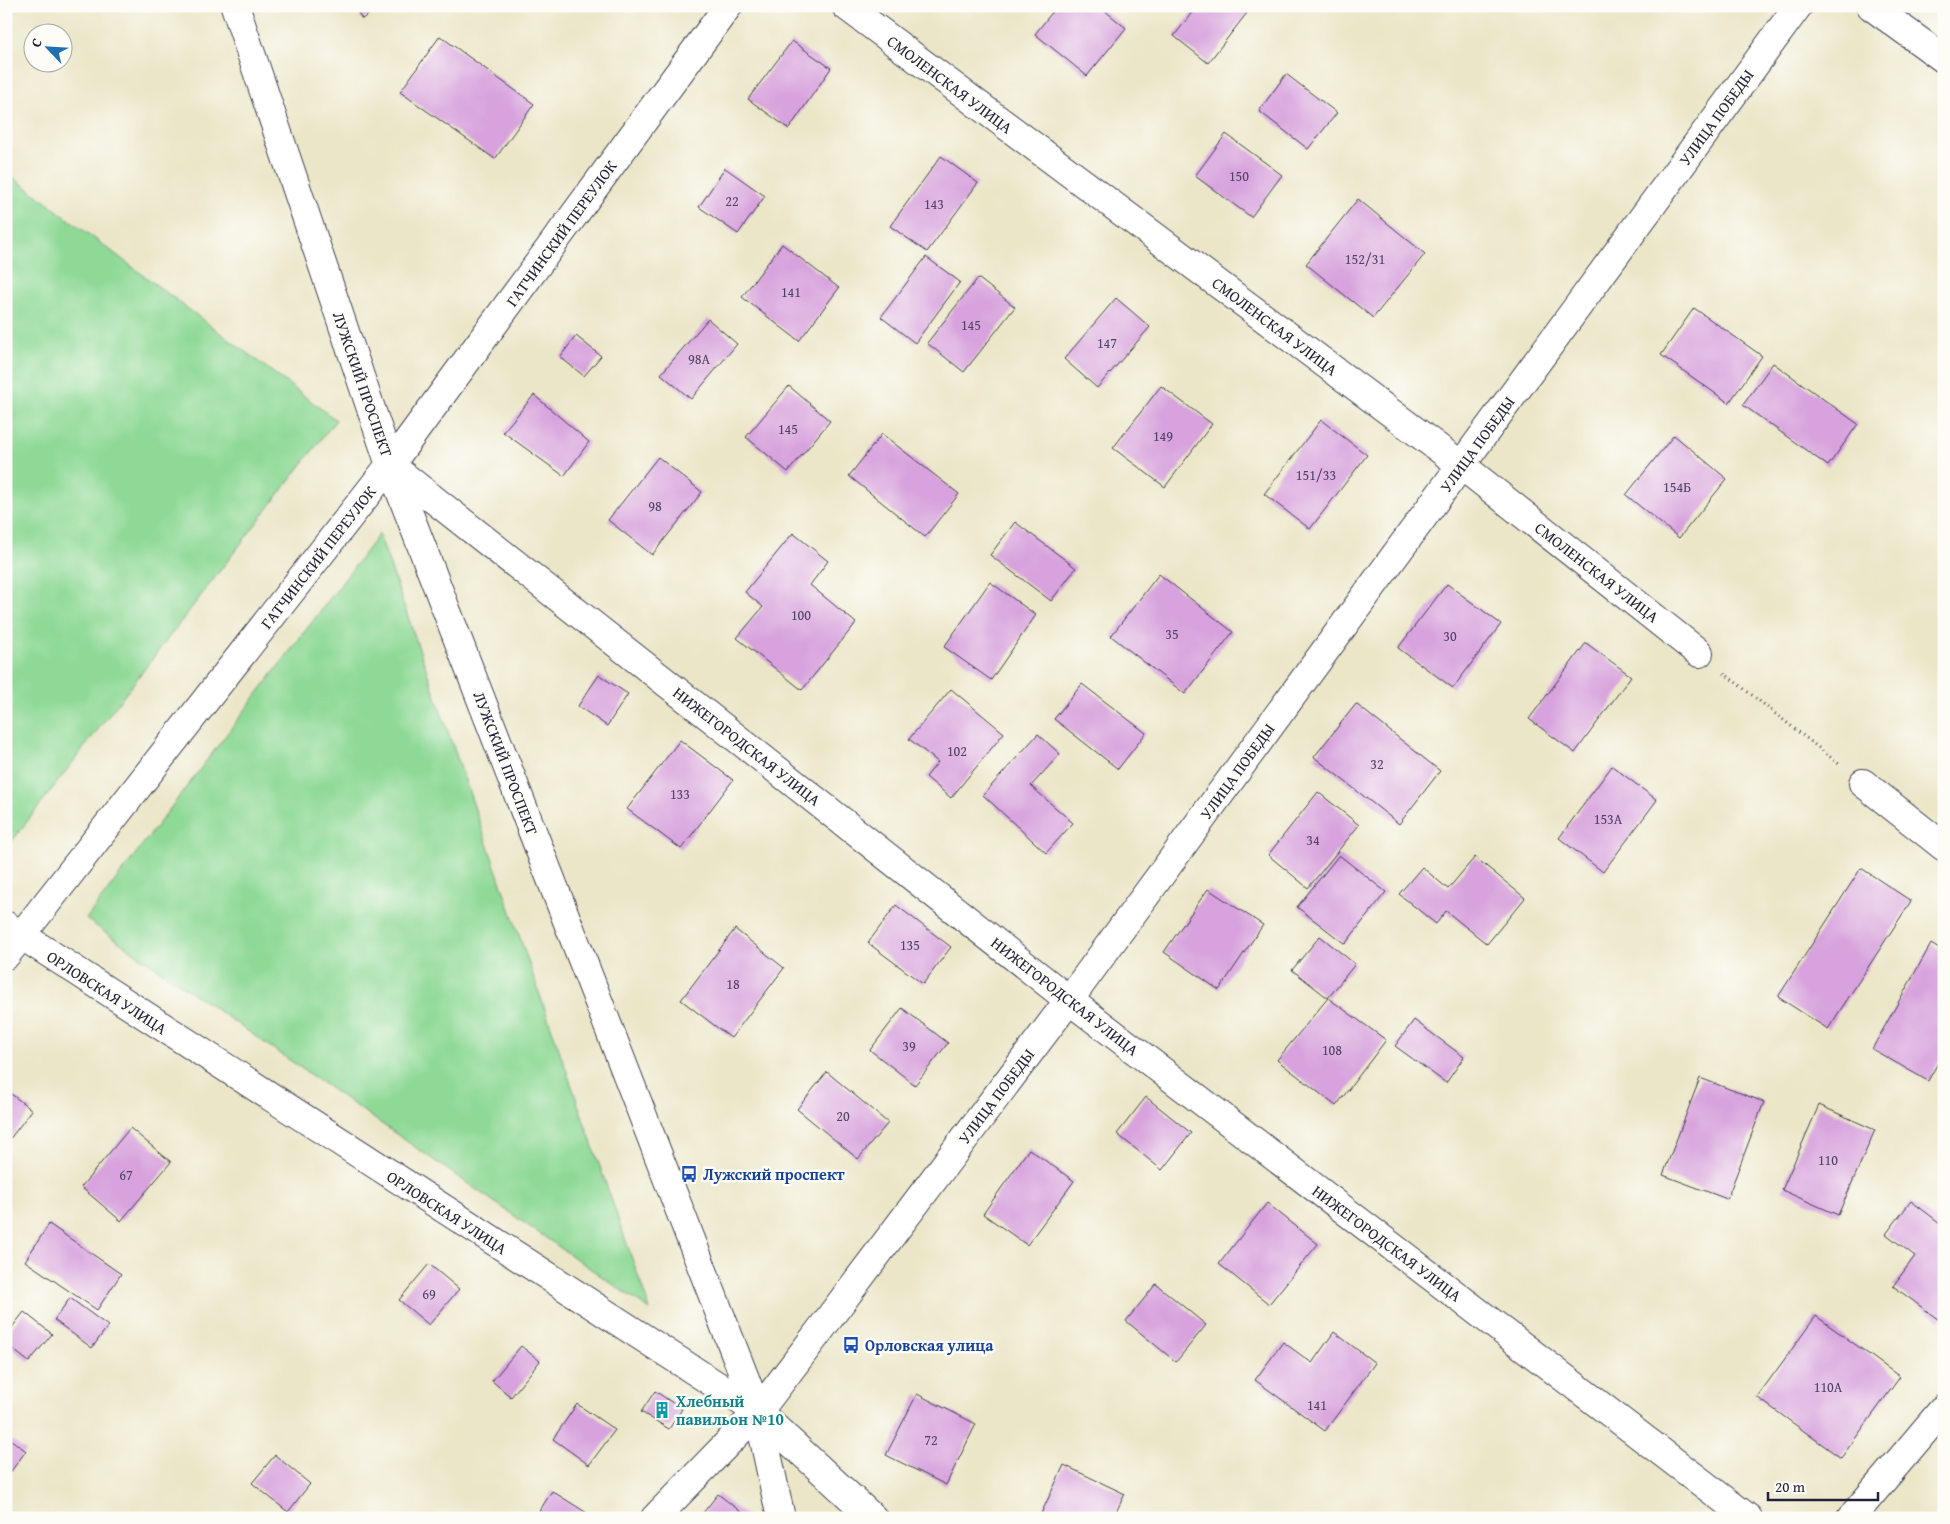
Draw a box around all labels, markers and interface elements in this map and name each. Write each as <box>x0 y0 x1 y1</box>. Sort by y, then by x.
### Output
north arrow <box>22 22 72 72</box>
street label: СМОЛЕНСКАЯ УЛИЦА <box>882 29 1018 139</box>
text: С <box>25 35 47 50</box>
street label: УЛИЦА ПОБЕДЫ <box>1673 64 1759 170</box>
street label: ГАТЧИНСКИЙ ПЕРЕУЛОК <box>500 155 622 311</box>
house number: 150 <box>1229 166 1249 186</box>
house number: 22 <box>725 191 739 211</box>
house number: 143 <box>924 194 944 214</box>
house number: 152/31 <box>1345 249 1385 269</box>
street label: СМОЛЕНСКАЯ УЛИЦА <box>1207 271 1343 381</box>
house number: 141 <box>781 282 801 302</box>
street label: ЛУЖСКИЙ ПРОСПЕКТ <box>327 308 399 460</box>
house number: 145 <box>961 315 981 335</box>
house number: 147 <box>1097 333 1117 353</box>
house number: 98А <box>688 349 710 369</box>
street label: УЛИЦА ПОБЕДЫ <box>1434 391 1520 497</box>
house number: 145 <box>778 419 798 439</box>
house number: 149 <box>1153 426 1173 446</box>
house number: 151/33 <box>1296 465 1336 485</box>
house number: 154Б <box>1663 477 1691 497</box>
street label: ГАТЧИНСКИЙ ПЕРЕУЛОК <box>254 480 382 634</box>
house number: 98 <box>648 496 662 516</box>
street label: СМОЛЕНСКАЯ УЛИЦА <box>1530 516 1664 628</box>
house number: 100 <box>791 605 811 625</box>
house number: 35 <box>1165 624 1179 644</box>
house number: 30 <box>1443 626 1457 646</box>
street label: НИЖЕГОРОДСКАЯ УЛИЦА <box>668 681 826 812</box>
street label: ЛУЖСКИЙ ПРОСПЕКТ <box>468 688 544 838</box>
street label: УЛИЦА ПОБЕДЫ <box>1194 718 1280 824</box>
house number: 102 <box>947 741 967 761</box>
house number: 32 <box>1370 754 1384 774</box>
house number: 133 <box>670 784 690 804</box>
house number: 153А <box>1594 809 1623 829</box>
house number: 34 <box>1306 830 1320 850</box>
street label: НИЖЕГОРОДСКАЯ УЛИЦА <box>986 931 1144 1062</box>
house number: 135 <box>900 935 920 955</box>
street label: ОРЛОВСКАЯ УЛИЦА <box>42 944 172 1040</box>
house number: 18 <box>726 974 740 994</box>
house number: 39 <box>902 1036 916 1056</box>
house number: 108 <box>1322 1040 1342 1060</box>
street label: УЛИЦА ПОБЕДЫ <box>952 1043 1040 1149</box>
house number: 20 <box>836 1106 850 1126</box>
house number: 110 <box>1818 1150 1838 1170</box>
place label: Лужский проспект <box>703 1162 845 1186</box>
street label: ОРЛОВСКАЯ УЛИЦА <box>382 1164 512 1260</box>
bus stop icon: Лужский проспект <box>679 1164 699 1184</box>
house number: 67 <box>119 1165 133 1185</box>
street label: НИЖЕГОРОДСКАЯ УЛИЦА <box>1307 1179 1467 1307</box>
house number: 69 <box>422 1284 436 1304</box>
place label: Орловская улица <box>865 1333 994 1357</box>
bus stop icon: Орловская улица <box>841 1335 861 1355</box>
house number: 110А <box>1814 1377 1843 1397</box>
place label: Хлебный павильон №10 <box>676 1389 784 1431</box>
house number: 141 <box>1307 1395 1327 1415</box>
building icon: Хлебный павильон №10 <box>652 1400 672 1420</box>
house number: 72 <box>924 1430 938 1450</box>
scale bar <box>1768 1469 1878 1501</box>
text: 20 m <box>1775 1476 1806 1497</box>

